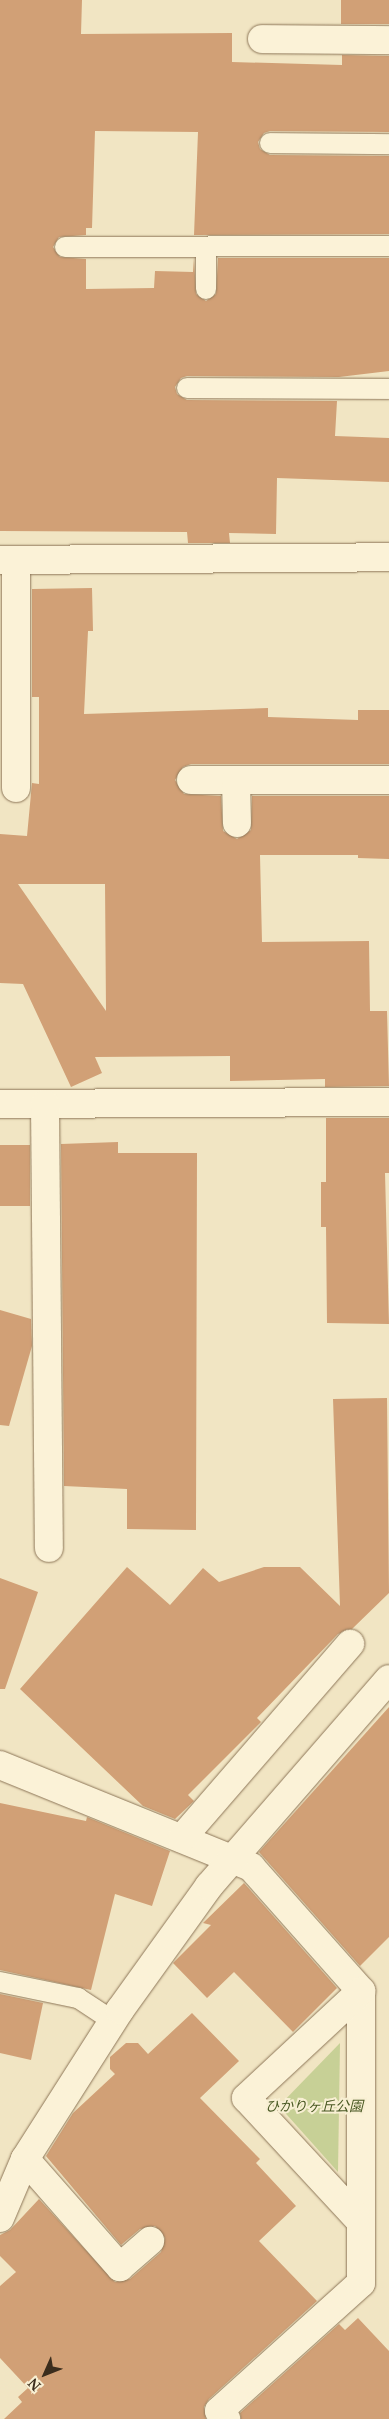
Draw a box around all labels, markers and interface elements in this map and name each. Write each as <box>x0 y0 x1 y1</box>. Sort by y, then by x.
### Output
park label: ひかりヶ丘公園 <box>265 2098 363 2114</box>
north arrow <box>20 2349 70 2399</box>
text: N <box>23 2374 45 2395</box>

